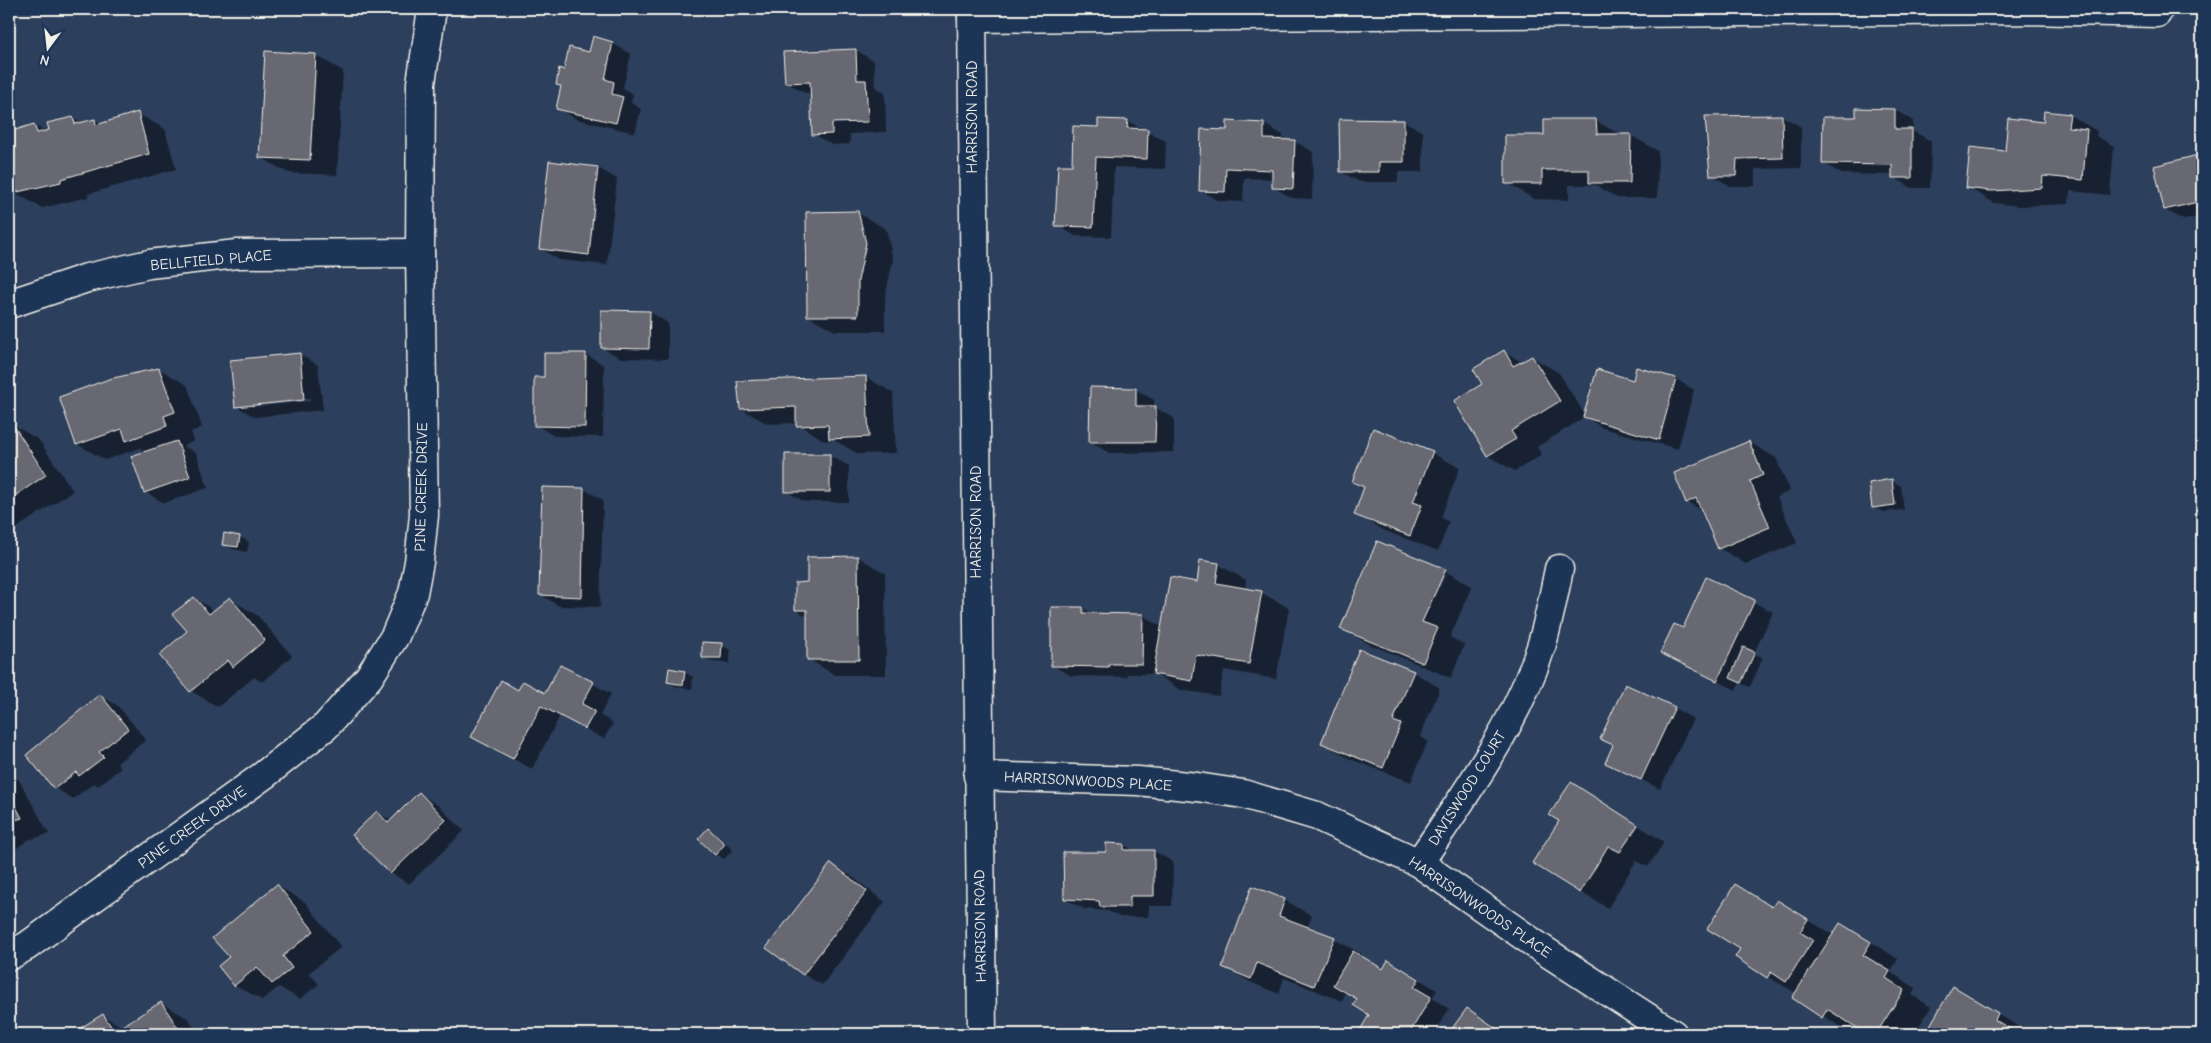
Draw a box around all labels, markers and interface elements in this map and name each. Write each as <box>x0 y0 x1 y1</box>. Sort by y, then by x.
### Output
north arrow <box>22 22 72 72</box>
text: N <box>38 51 51 69</box>
street label: HARRISON ROAD <box>963 61 981 173</box>
street label: BELLFIELD PLACE <box>150 246 272 274</box>
street label: PINE CREEK DRIVE <box>411 422 431 552</box>
street label: HARRISON ROAD <box>967 466 985 578</box>
street label: DAVISWOOD COURT <box>1424 727 1510 849</box>
street label: HARRISONWOODS PLACE <box>1003 768 1173 794</box>
street label: PINE CREEK DRIVE <box>134 782 250 872</box>
street label: HARRISONWOODS PLACE <box>1405 852 1555 962</box>
street label: HARRISON ROAD <box>970 869 990 983</box>

